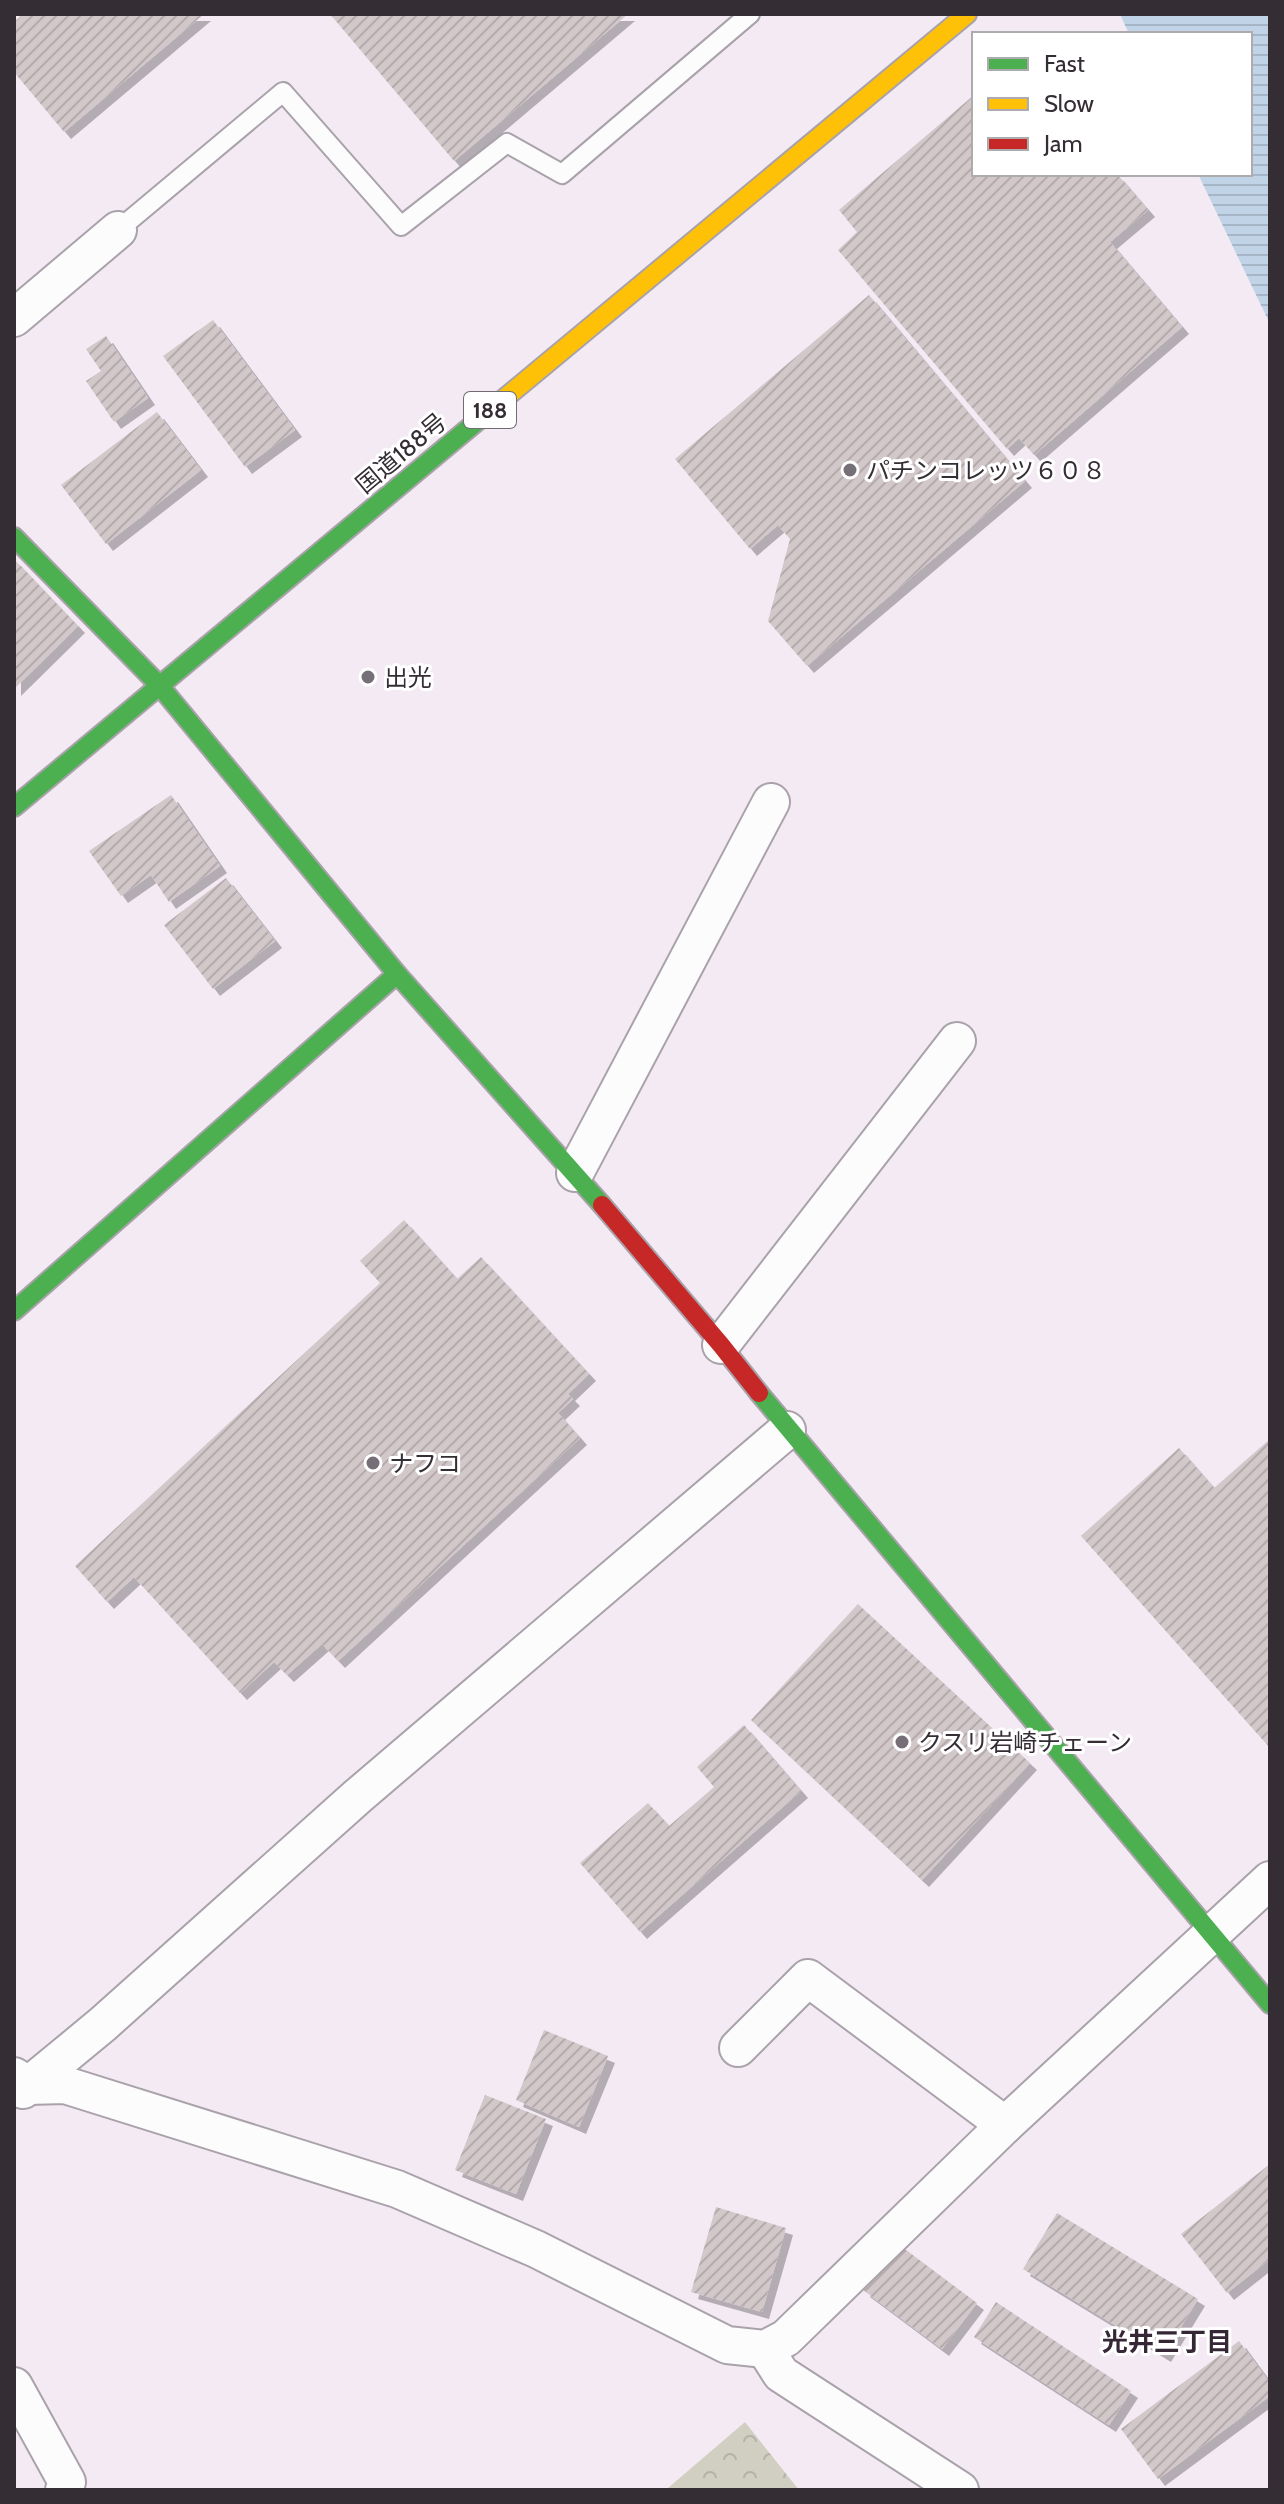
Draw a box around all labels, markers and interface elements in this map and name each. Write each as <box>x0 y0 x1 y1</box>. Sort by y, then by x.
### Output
legend <box>972 32 1252 176</box>
text: Fast <box>1044 49 1085 78</box>
text: Slow <box>1044 89 1094 118</box>
text: Jam <box>1043 129 1082 158</box>
road number: 188 <box>464 392 516 428</box>
street label: 国道188号 <box>350 407 452 499</box>
place label: パチンコレッツ６０８ <box>866 456 1106 485</box>
marker: パチンコレッツ６０８ <box>841 461 859 479</box>
place label: 出光 <box>384 663 432 692</box>
marker: 出光 <box>359 668 377 686</box>
place label: ナフコ <box>389 1449 461 1478</box>
marker: ナフコ <box>364 1454 382 1472</box>
place label: クスリ岩崎チェーン <box>918 1728 1132 1757</box>
marker: クスリ岩崎チェーン <box>893 1733 911 1751</box>
district label: 光井三丁目 <box>1102 2326 1232 2358</box>

